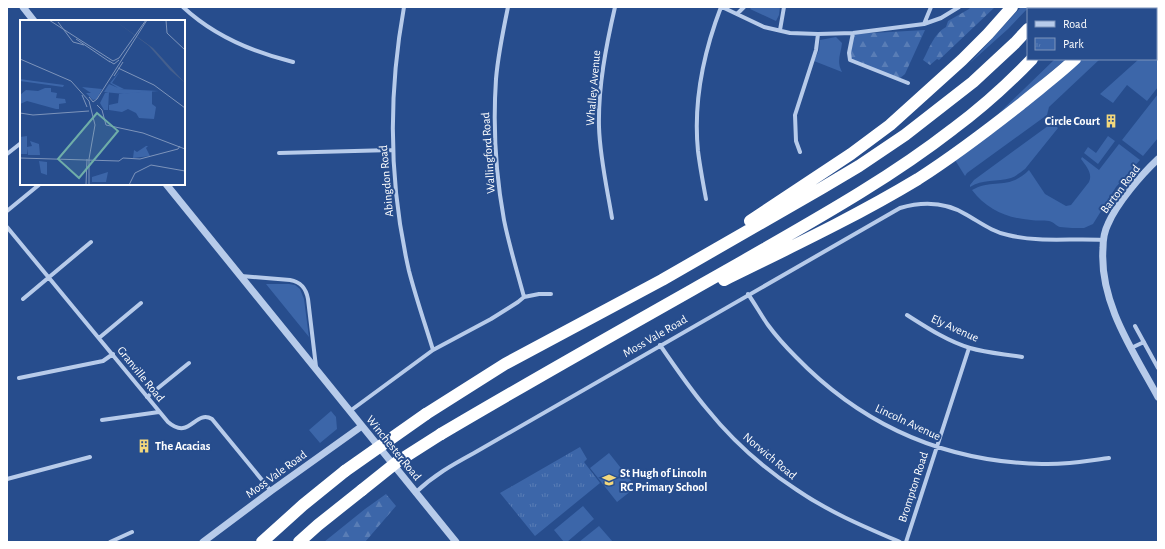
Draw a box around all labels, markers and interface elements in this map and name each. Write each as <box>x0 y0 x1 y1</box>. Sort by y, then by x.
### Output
legend <box>1027 8 1157 60</box>
text: Road <box>1063 18 1087 30</box>
inset map <box>20 20 185 185</box>
text: Park <box>1063 38 1084 50</box>
street label: Whalley Avenue <box>584 50 603 126</box>
street label: Wallingford Road <box>479 112 497 194</box>
building icon: Circle Court <box>1103 113 1119 129</box>
place label: Circle Court <box>1045 115 1100 127</box>
street label: Abingdon Road <box>377 145 395 217</box>
street label: Barton Road <box>1098 163 1142 215</box>
street label: Ely Avenue <box>929 312 981 345</box>
street label: Moss Vale Road <box>621 313 689 359</box>
street label: Granville Road <box>115 344 167 404</box>
street label: Lincoln Avenue <box>873 402 943 442</box>
street label: Winchester Road <box>364 413 424 483</box>
street label: Norwich Road <box>741 430 799 482</box>
building icon: The Acacias <box>136 438 152 454</box>
place label: The Acacias <box>155 440 211 452</box>
street label: Moss Vale Road <box>243 448 309 500</box>
street label: Brompton Road <box>896 450 930 524</box>
place label: St Hugh of Lincoln RC Primary School <box>620 467 707 494</box>
school or university icon: St Hugh of Lincoln RC Primary School <box>601 472 617 488</box>

